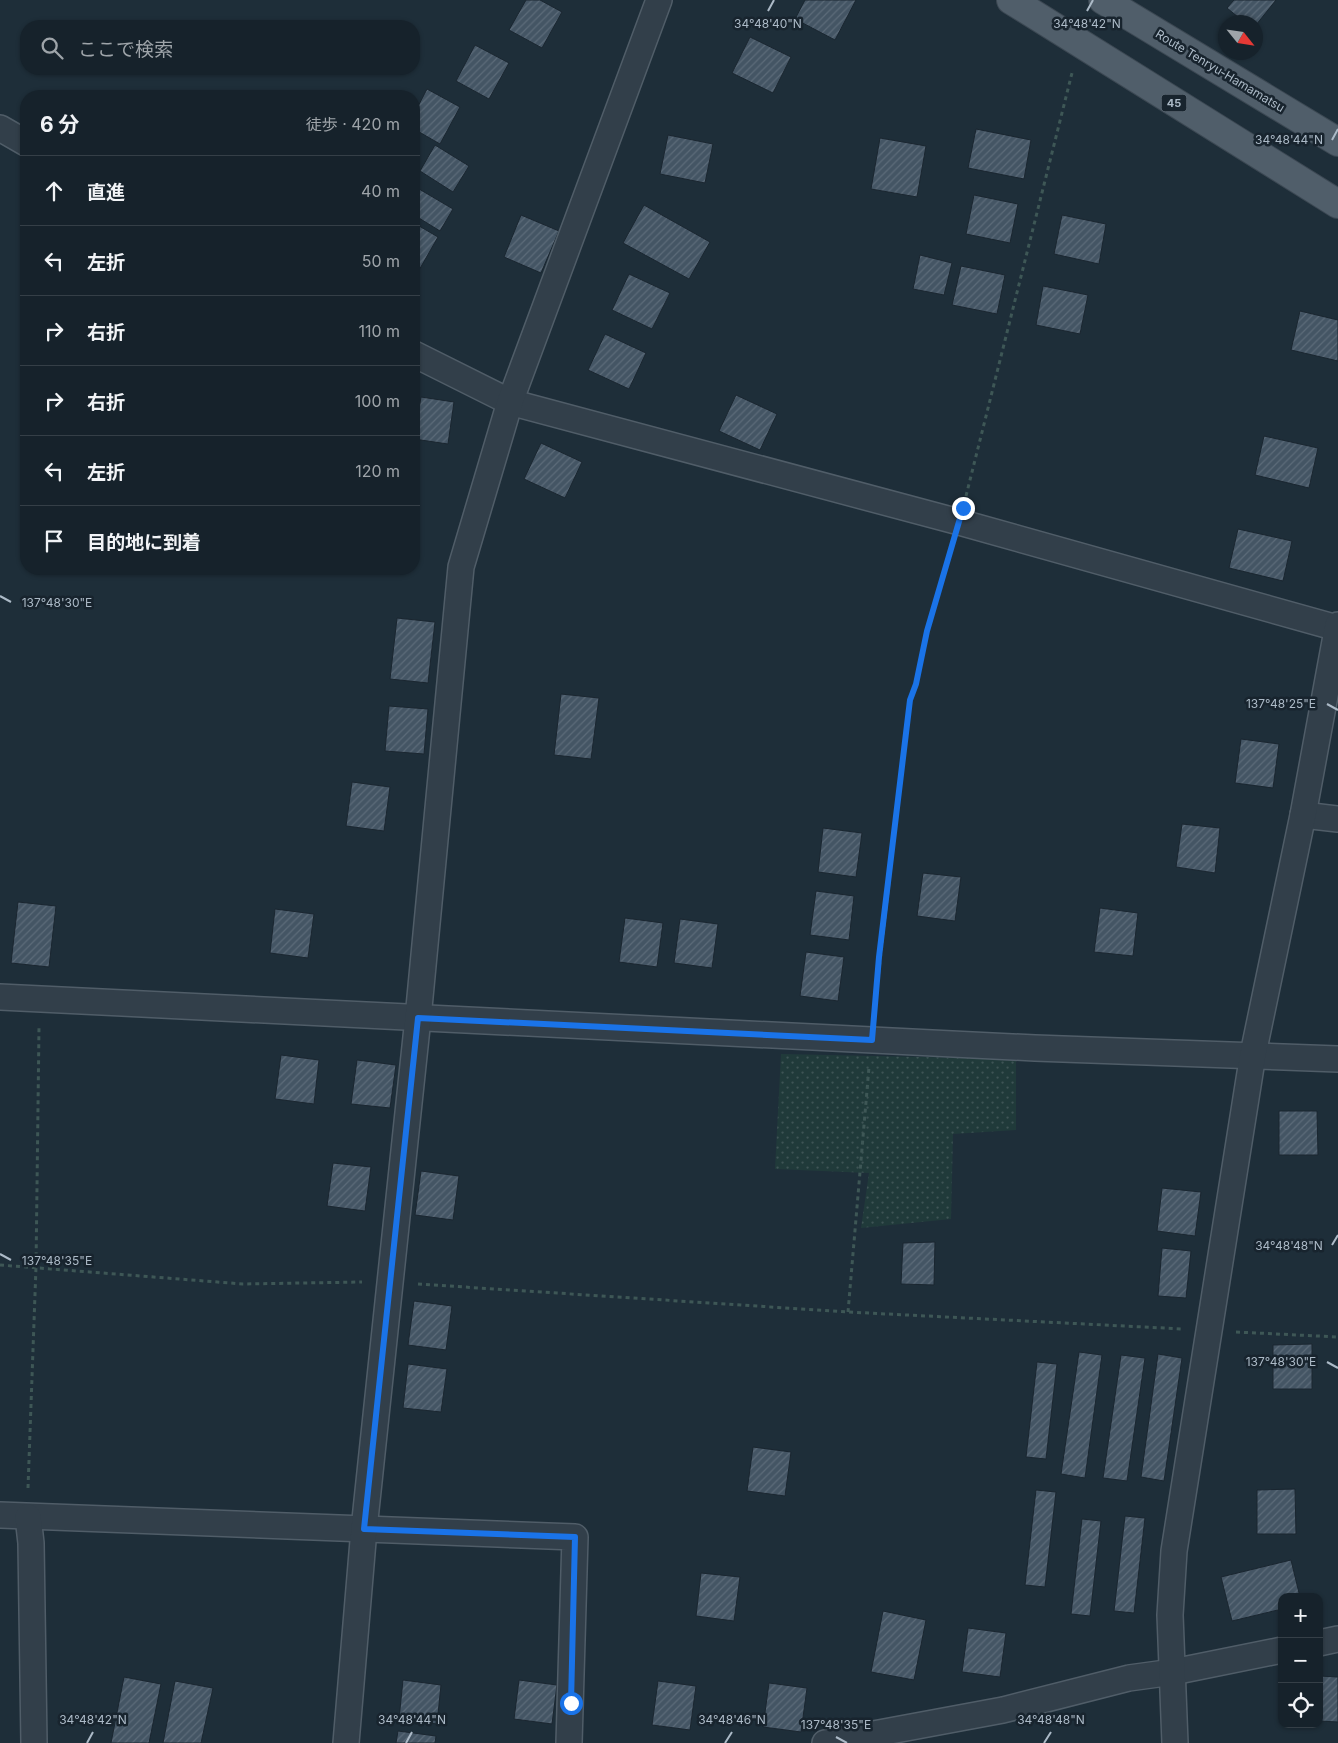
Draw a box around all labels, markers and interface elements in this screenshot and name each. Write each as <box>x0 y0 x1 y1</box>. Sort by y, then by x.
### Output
north arrow <box>1218 15 1263 60</box>
text: 34°48'40"N <box>734 16 802 31</box>
text: 34°48'42"N <box>1053 16 1121 31</box>
search box <box>20 20 420 75</box>
street label: Route Tenryu-Hamamatsu <box>1153 26 1288 115</box>
icon: search <box>38 34 66 62</box>
text: ここで検索 <box>78 38 173 61</box>
road number: 45 <box>1162 95 1186 112</box>
text: 6 分 <box>40 112 80 137</box>
text: 徒歩 · 420 m <box>306 114 400 134</box>
text: 34°48'44"N <box>1255 132 1323 147</box>
icon: ahead <box>40 177 68 205</box>
text: 直進 <box>87 181 125 204</box>
text: 40 m <box>361 181 400 201</box>
icon: left <box>40 247 68 275</box>
text: 左折 <box>87 251 125 274</box>
text: 50 m <box>362 251 400 271</box>
icon: right <box>40 317 68 345</box>
text: 右折 <box>87 321 125 344</box>
text: 110 m <box>358 321 400 341</box>
icon: right <box>40 387 68 415</box>
text: 右折 <box>87 391 125 414</box>
text: 100 m <box>355 391 400 411</box>
icon: left <box>40 457 68 485</box>
text: 左折 <box>87 461 125 484</box>
text: 120 m <box>355 461 400 481</box>
route end <box>952 497 975 520</box>
icon: arrive <box>40 527 68 555</box>
text: 目的地に到着 <box>87 531 201 554</box>
text: 137°48'30"E <box>22 595 92 610</box>
text: 137°48'25"E <box>1246 696 1316 711</box>
text: 34°48'48"N <box>1255 1238 1323 1253</box>
text: 137°48'35"E <box>22 1253 92 1268</box>
text: 137°48'30"E <box>1246 1354 1316 1369</box>
map controls <box>1278 1593 1323 1728</box>
button: + <box>1278 1593 1323 1638</box>
button: − <box>1278 1638 1323 1683</box>
button: locate <box>1278 1683 1323 1728</box>
route start <box>560 1692 583 1715</box>
text: 34°48'42"N <box>59 1712 127 1727</box>
text: 34°48'44"N <box>378 1712 446 1727</box>
text: 34°48'46"N <box>698 1712 766 1727</box>
text: 34°48'48"N <box>1017 1712 1085 1727</box>
text: 137°48'35"E <box>801 1717 871 1732</box>

